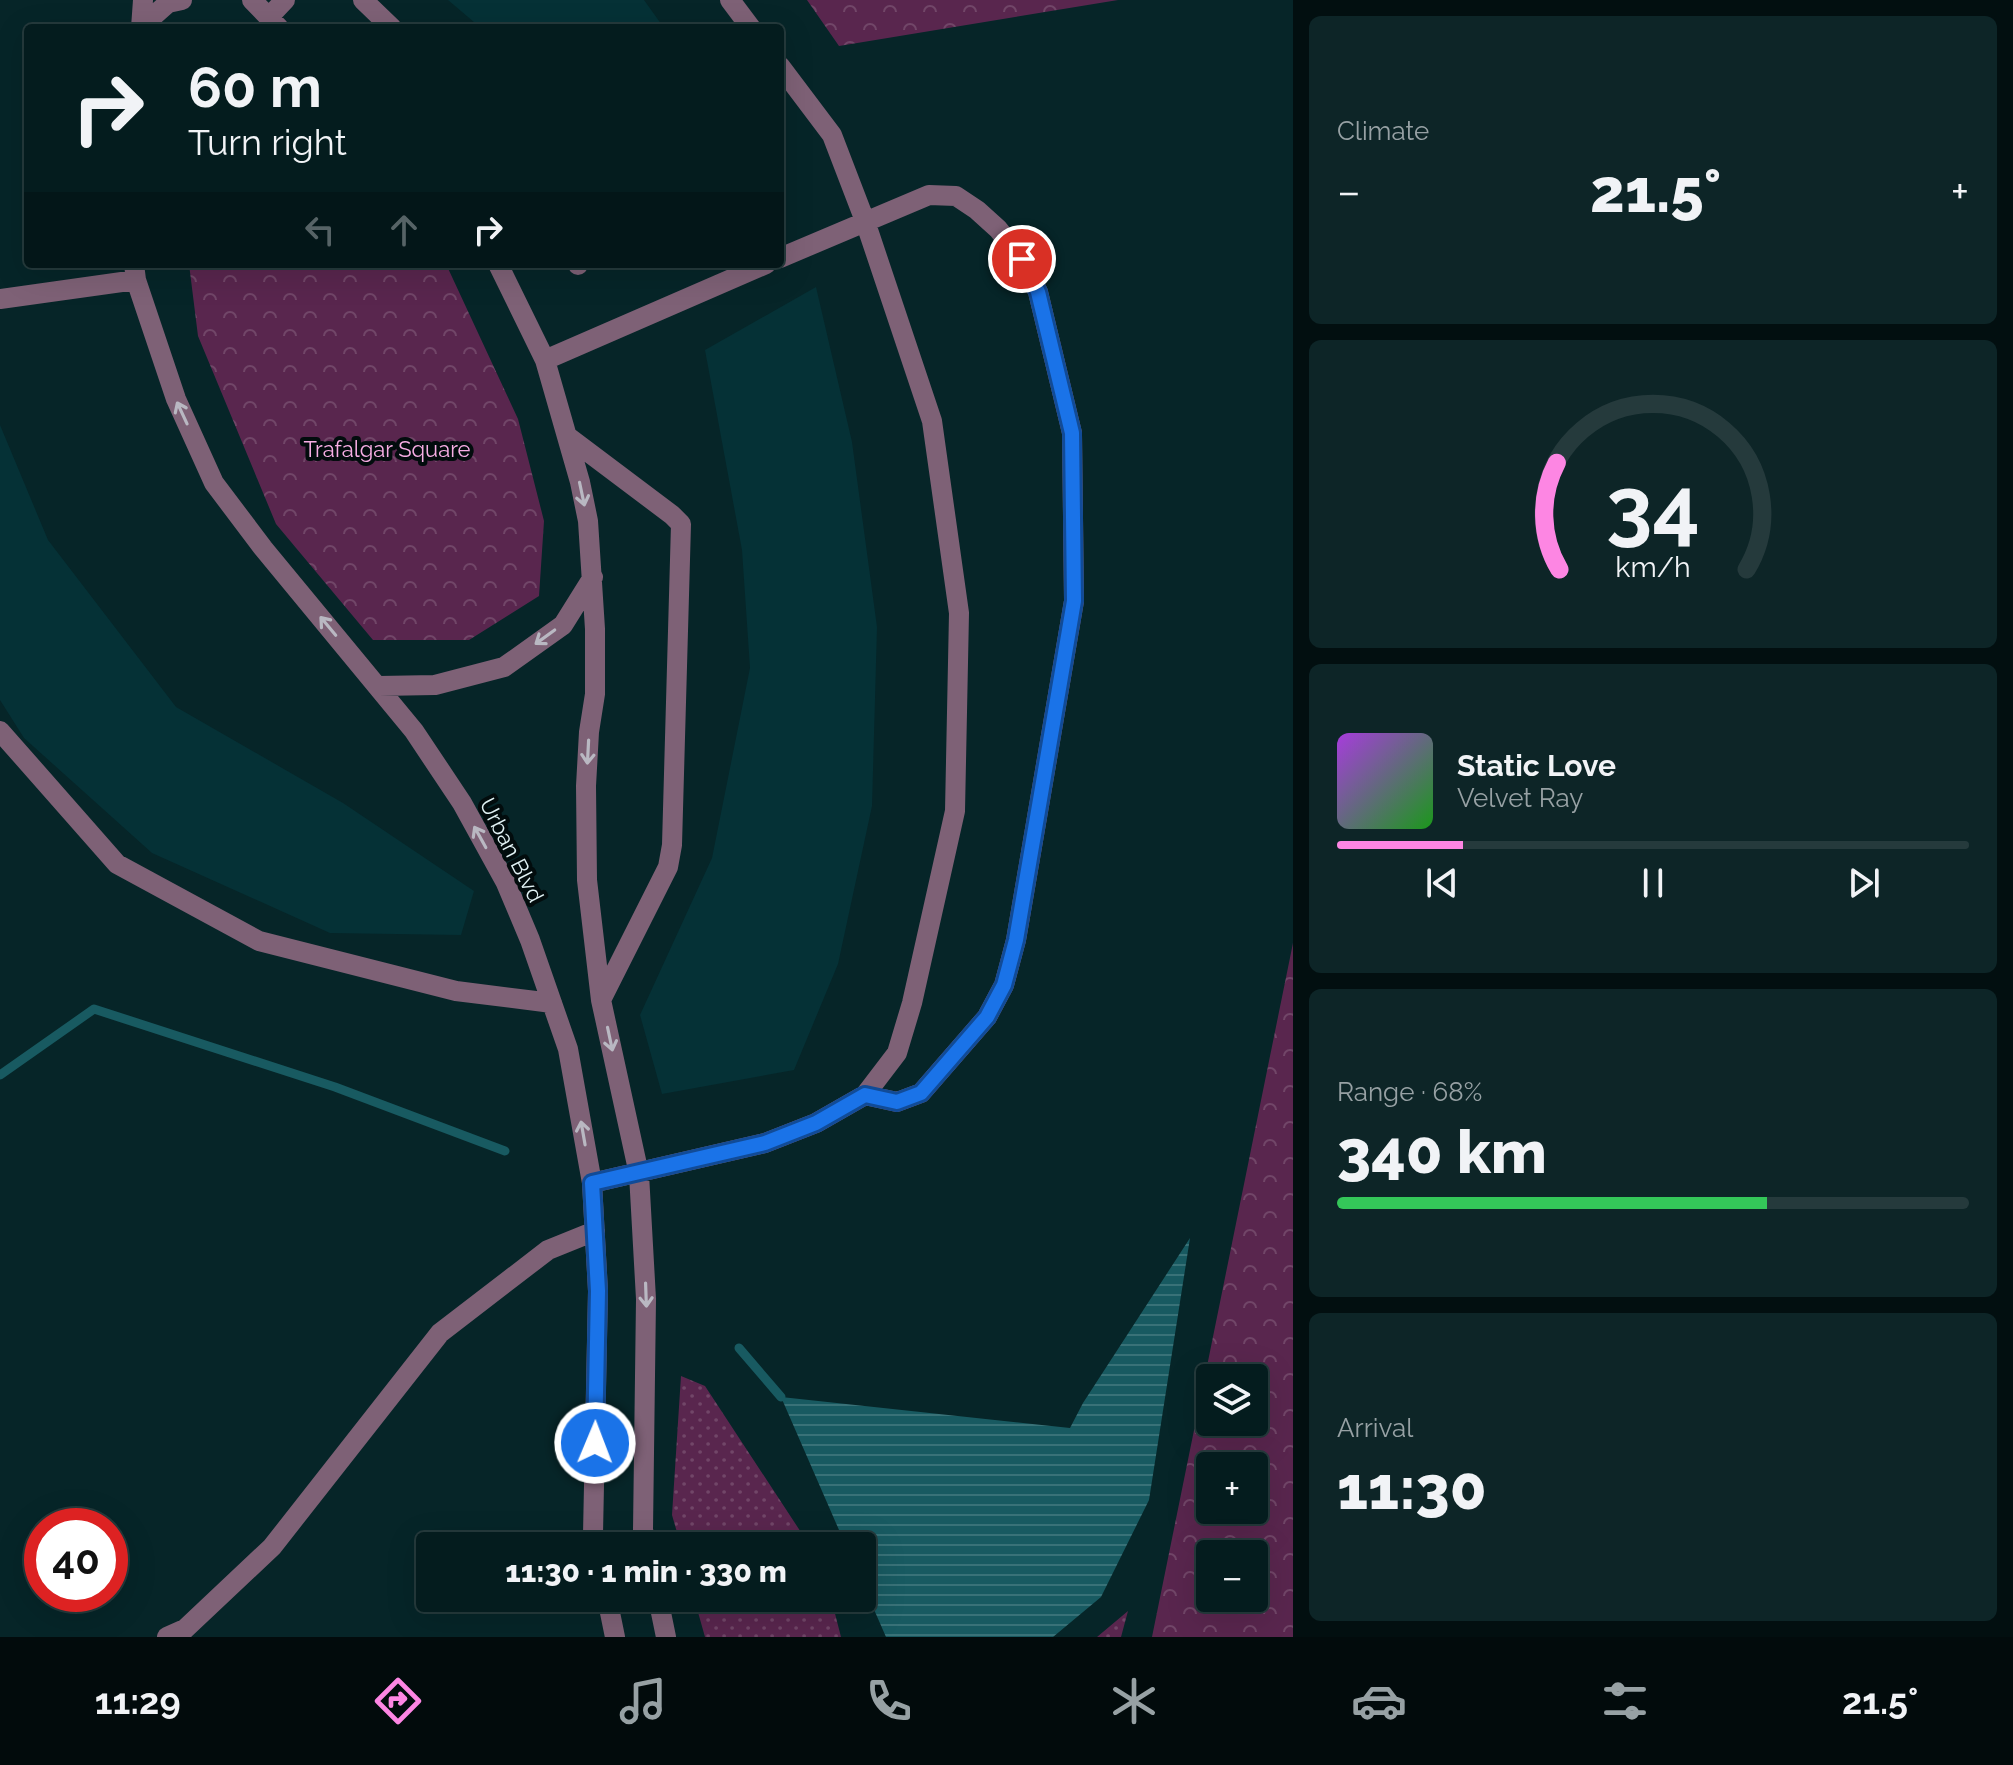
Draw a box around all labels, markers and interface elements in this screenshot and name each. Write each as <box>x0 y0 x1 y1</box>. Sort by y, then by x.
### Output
text: 60 m <box>188 54 322 120</box>
icon: right <box>56 56 160 160</box>
text: Climate <box>1337 116 1429 146</box>
text: Turn right <box>188 121 347 163</box>
text: 21.5° <box>1590 156 1721 226</box>
text: − <box>1337 166 1361 217</box>
text: + <box>1951 166 1969 217</box>
icon: left <box>298 208 342 252</box>
icon: ahead <box>382 208 426 252</box>
icon: right <box>466 208 510 252</box>
pin <box>988 225 1056 293</box>
icon: arrive <box>1000 237 1044 281</box>
one-way arrow <box>174 402 189 426</box>
park label: Trafalgar Square <box>304 436 471 462</box>
text: 34 <box>1606 458 1700 555</box>
one-way arrow <box>575 481 590 506</box>
text: km/h <box>1615 550 1691 584</box>
one-way arrow <box>319 617 337 637</box>
one-way arrow <box>535 629 557 645</box>
one-way arrow <box>580 739 595 765</box>
text: Static Love <box>1457 748 1616 783</box>
text: Velvet Ray <box>1457 783 1583 813</box>
street label: Urban Blvd <box>475 794 549 906</box>
one-way arrow <box>472 825 488 849</box>
icon: previous <box>1420 861 1464 905</box>
icon: pause <box>1631 861 1675 905</box>
icon: next <box>1842 861 1886 905</box>
one-way arrow <box>603 1025 618 1051</box>
text: Range · 68% <box>1337 1077 1482 1107</box>
text: 340 km <box>1337 1117 1547 1187</box>
one-way arrow <box>575 1121 590 1147</box>
one-way arrow <box>638 1281 653 1308</box>
map controls <box>1196 1364 1268 1612</box>
button: layers <box>1196 1364 1268 1436</box>
position arrow <box>553 1401 637 1485</box>
text: Arrival <box>1337 1413 1413 1443</box>
button: + <box>1196 1452 1268 1524</box>
text: 11:30 <box>1337 1453 1487 1523</box>
speed limit sign: 40 <box>24 1508 128 1612</box>
button: − <box>1196 1540 1268 1612</box>
text: 11:30 · 1 min · 330 m <box>505 1554 787 1589</box>
icon: directions <box>370 1673 426 1729</box>
icon: music <box>615 1673 671 1729</box>
icon: phone <box>861 1673 917 1729</box>
icon: climate <box>1106 1673 1162 1729</box>
icon: car <box>1351 1673 1407 1729</box>
icon: filters <box>1597 1673 1653 1729</box>
text: 11:29 <box>95 1680 181 1722</box>
text: 21.5° <box>1842 1680 1918 1722</box>

